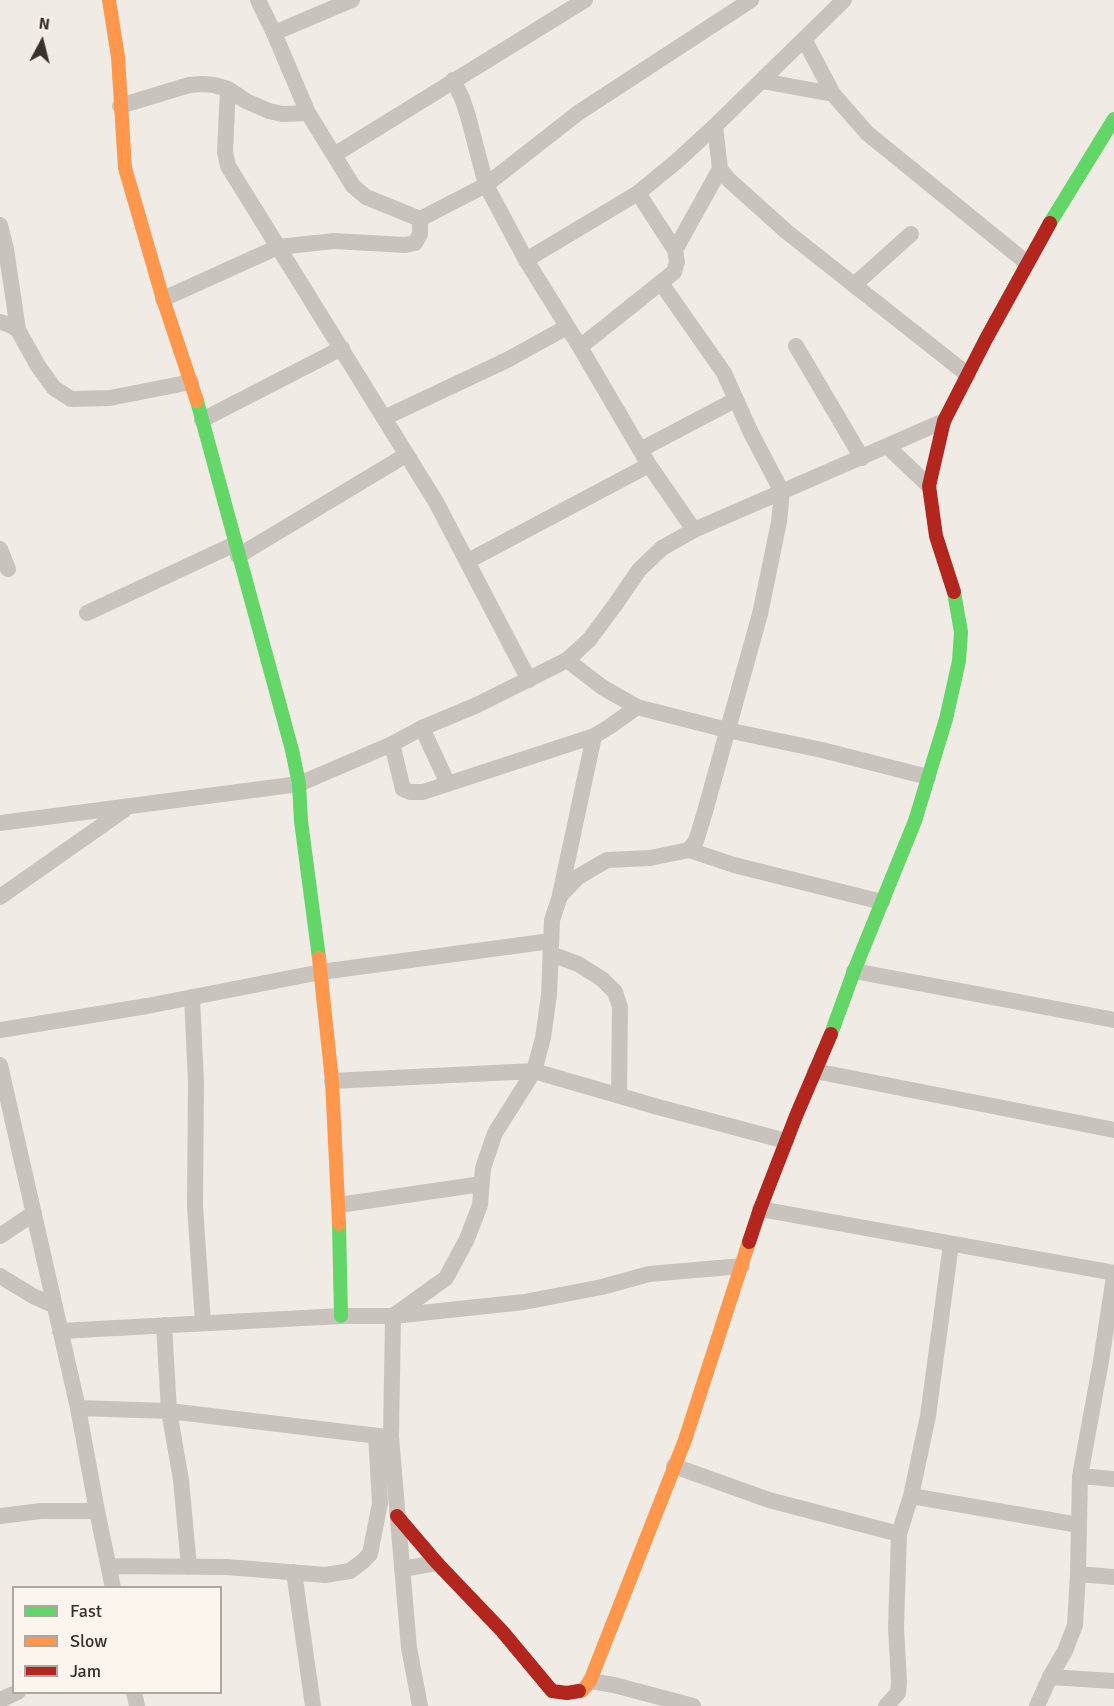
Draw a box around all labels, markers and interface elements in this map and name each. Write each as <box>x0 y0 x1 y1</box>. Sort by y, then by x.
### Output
north arrow <box>12 12 72 72</box>
text: N <box>37 14 51 35</box>
legend <box>12 1586 222 1694</box>
text: Fast <box>70 1600 102 1622</box>
text: Slow <box>70 1630 107 1652</box>
text: Jam <box>70 1660 101 1682</box>

